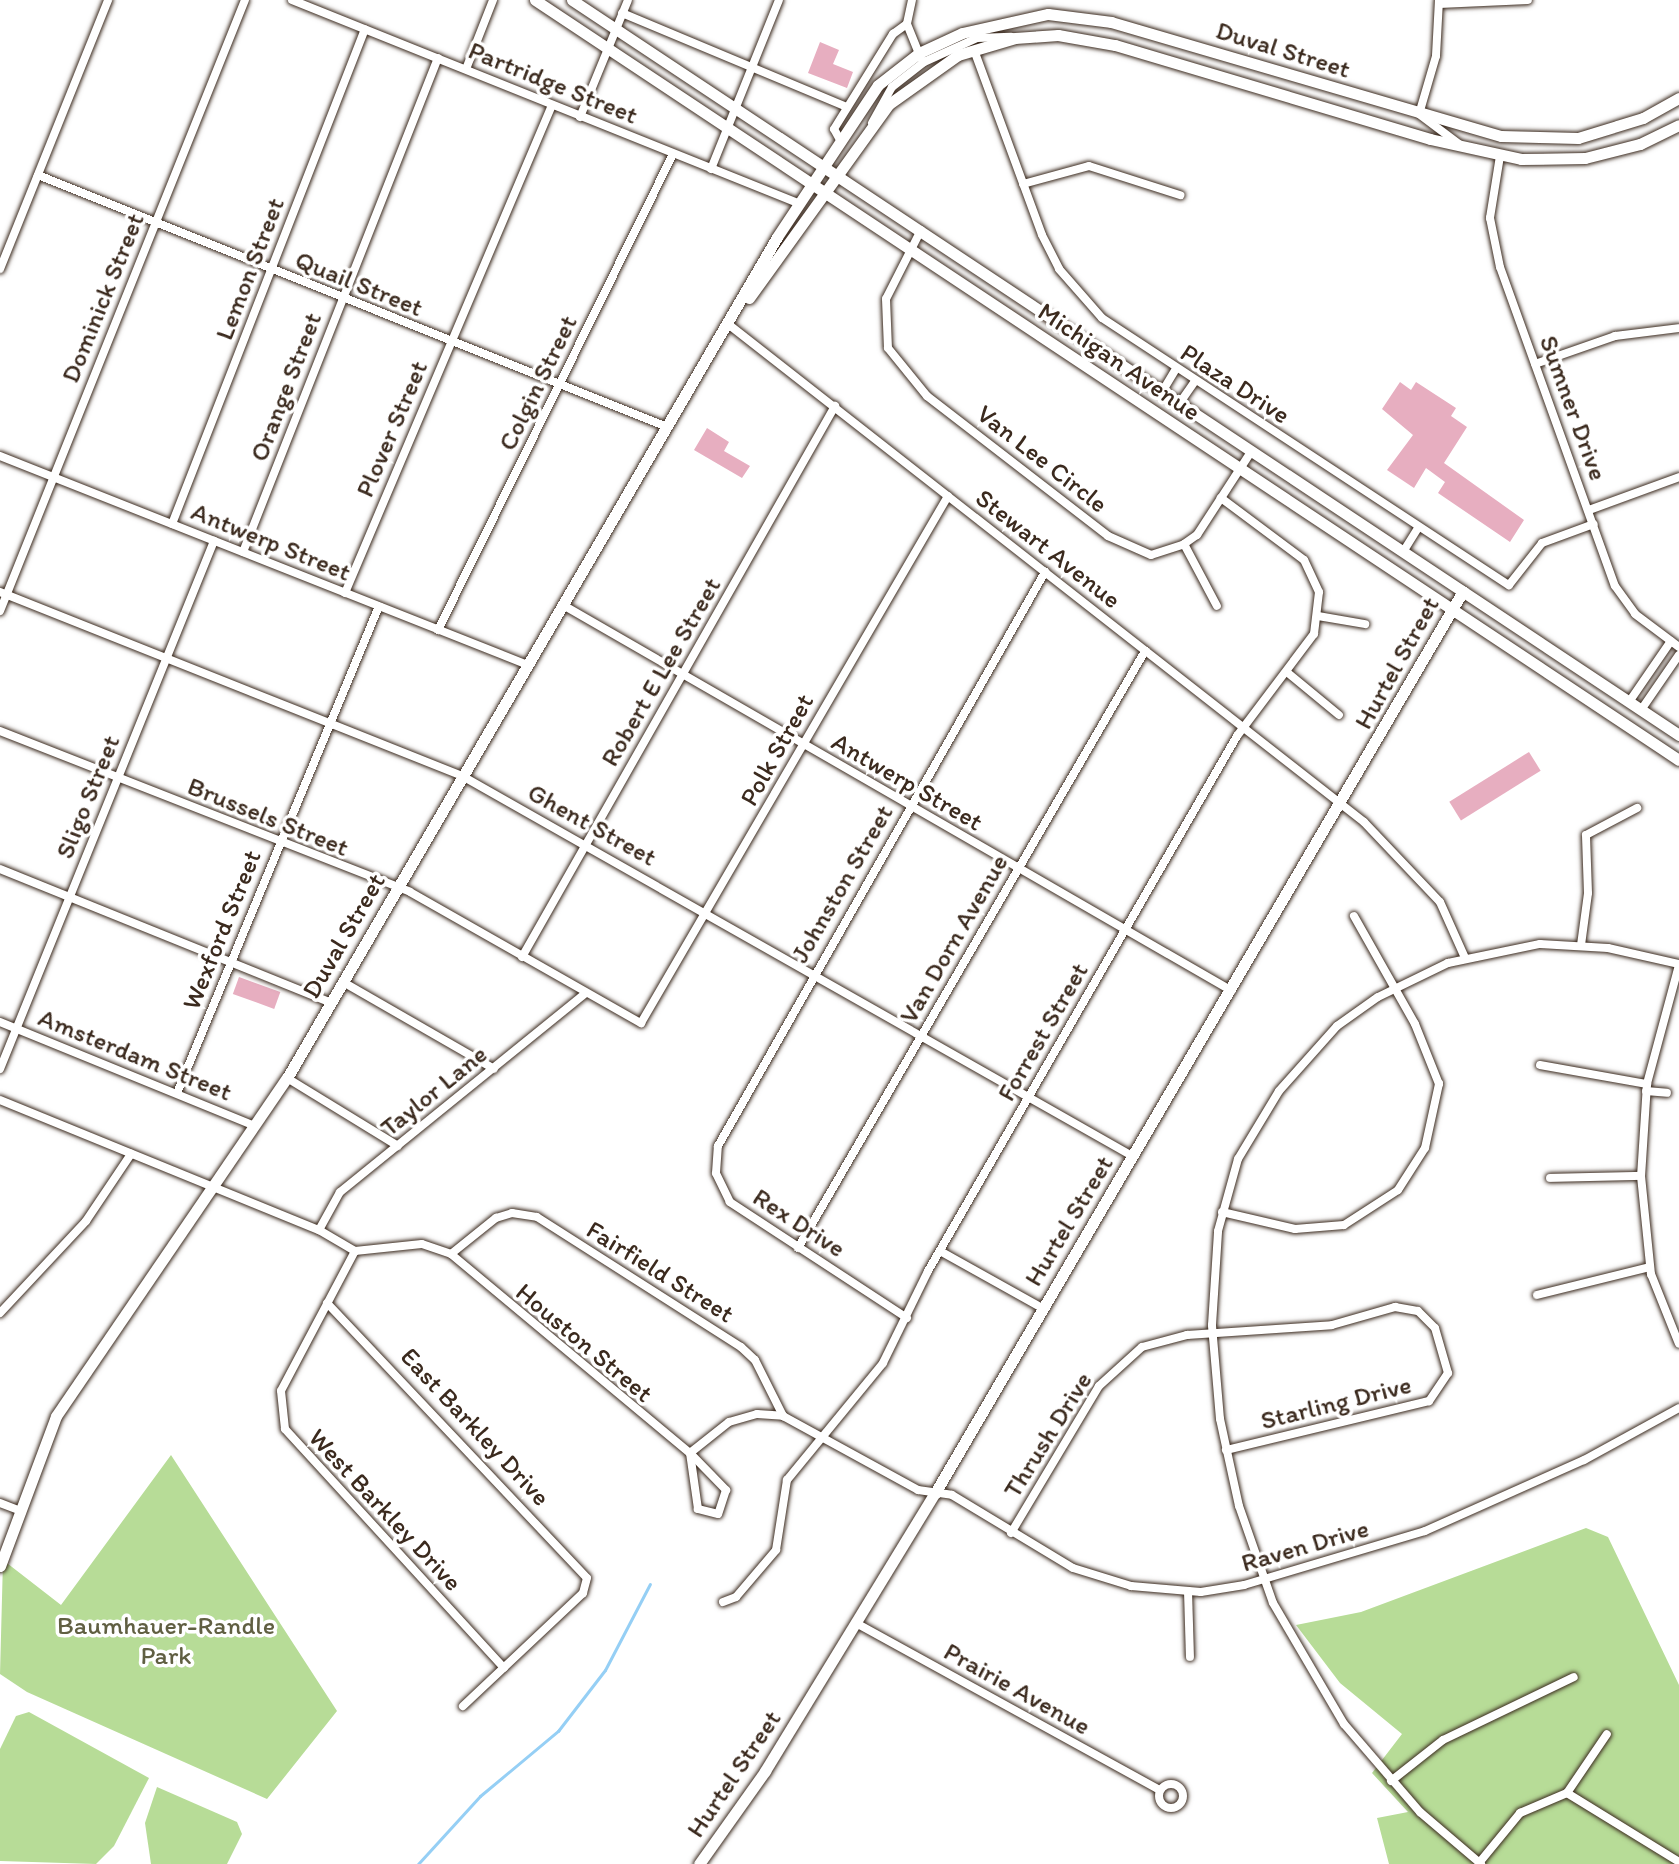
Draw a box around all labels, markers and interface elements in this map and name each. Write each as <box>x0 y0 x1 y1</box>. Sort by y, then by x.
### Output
street label: Duval Street <box>1212 15 1354 85</box>
street label: Partridge Street <box>464 35 642 131</box>
street label: Lemon Street <box>209 194 291 344</box>
street label: Dominick Street <box>55 209 151 387</box>
street label: Quail Street <box>291 244 427 324</box>
street label: Michigan Avenue <box>1032 297 1206 427</box>
street label: Orange Street <box>243 308 329 466</box>
street label: Colgin Street <box>492 310 584 456</box>
street label: Sumner Drive <box>1532 331 1614 485</box>
street label: Plaza Drive <box>1174 337 1296 431</box>
street label: Plover Street <box>349 356 435 502</box>
street label: Van Lee Circle <box>970 398 1114 520</box>
street label: Stewart Avenue <box>970 483 1126 615</box>
street label: Antwerp Street <box>187 496 355 588</box>
street label: Robert E Lee Street <box>594 572 728 772</box>
street label: Hurtel Street <box>1348 591 1446 735</box>
street label: Polk Street <box>734 689 820 811</box>
street label: Antwerp Street <box>826 726 988 838</box>
street label: Sligo Street <box>49 731 127 863</box>
street label: Brussels Street <box>183 771 353 863</box>
street label: Ghent Street <box>522 777 662 873</box>
street label: Johnston Street <box>784 800 900 968</box>
street label: Wexford Street <box>176 846 268 1014</box>
street label: Van Dorn Avenue <box>893 849 1015 1029</box>
street label: Duval Street <box>296 868 392 1004</box>
street label: Forrest Street <box>991 957 1095 1107</box>
street label: Amsterdam Street <box>34 1002 236 1108</box>
street label: Taylor Lane <box>374 1039 494 1143</box>
street label: Hurtel Street <box>1018 1150 1120 1292</box>
street label: Rex Drive <box>746 1181 852 1265</box>
street label: Fairfield Street <box>580 1214 740 1330</box>
street label: Houston Street <box>509 1277 659 1409</box>
street label: East Barkley Drive <box>394 1341 556 1513</box>
street label: Thrush Drive <box>997 1366 1099 1504</box>
street label: Starling Drive <box>1257 1369 1415 1437</box>
street label: West Barkley Drive <box>302 1422 468 1598</box>
street label: Raven Drive <box>1237 1513 1373 1579</box>
park label: Baumhauer-Randle Park <box>57 1610 275 1672</box>
street label: Prairie Avenue <box>939 1636 1095 1742</box>
street label: Hurtel Street <box>680 1704 788 1844</box>

